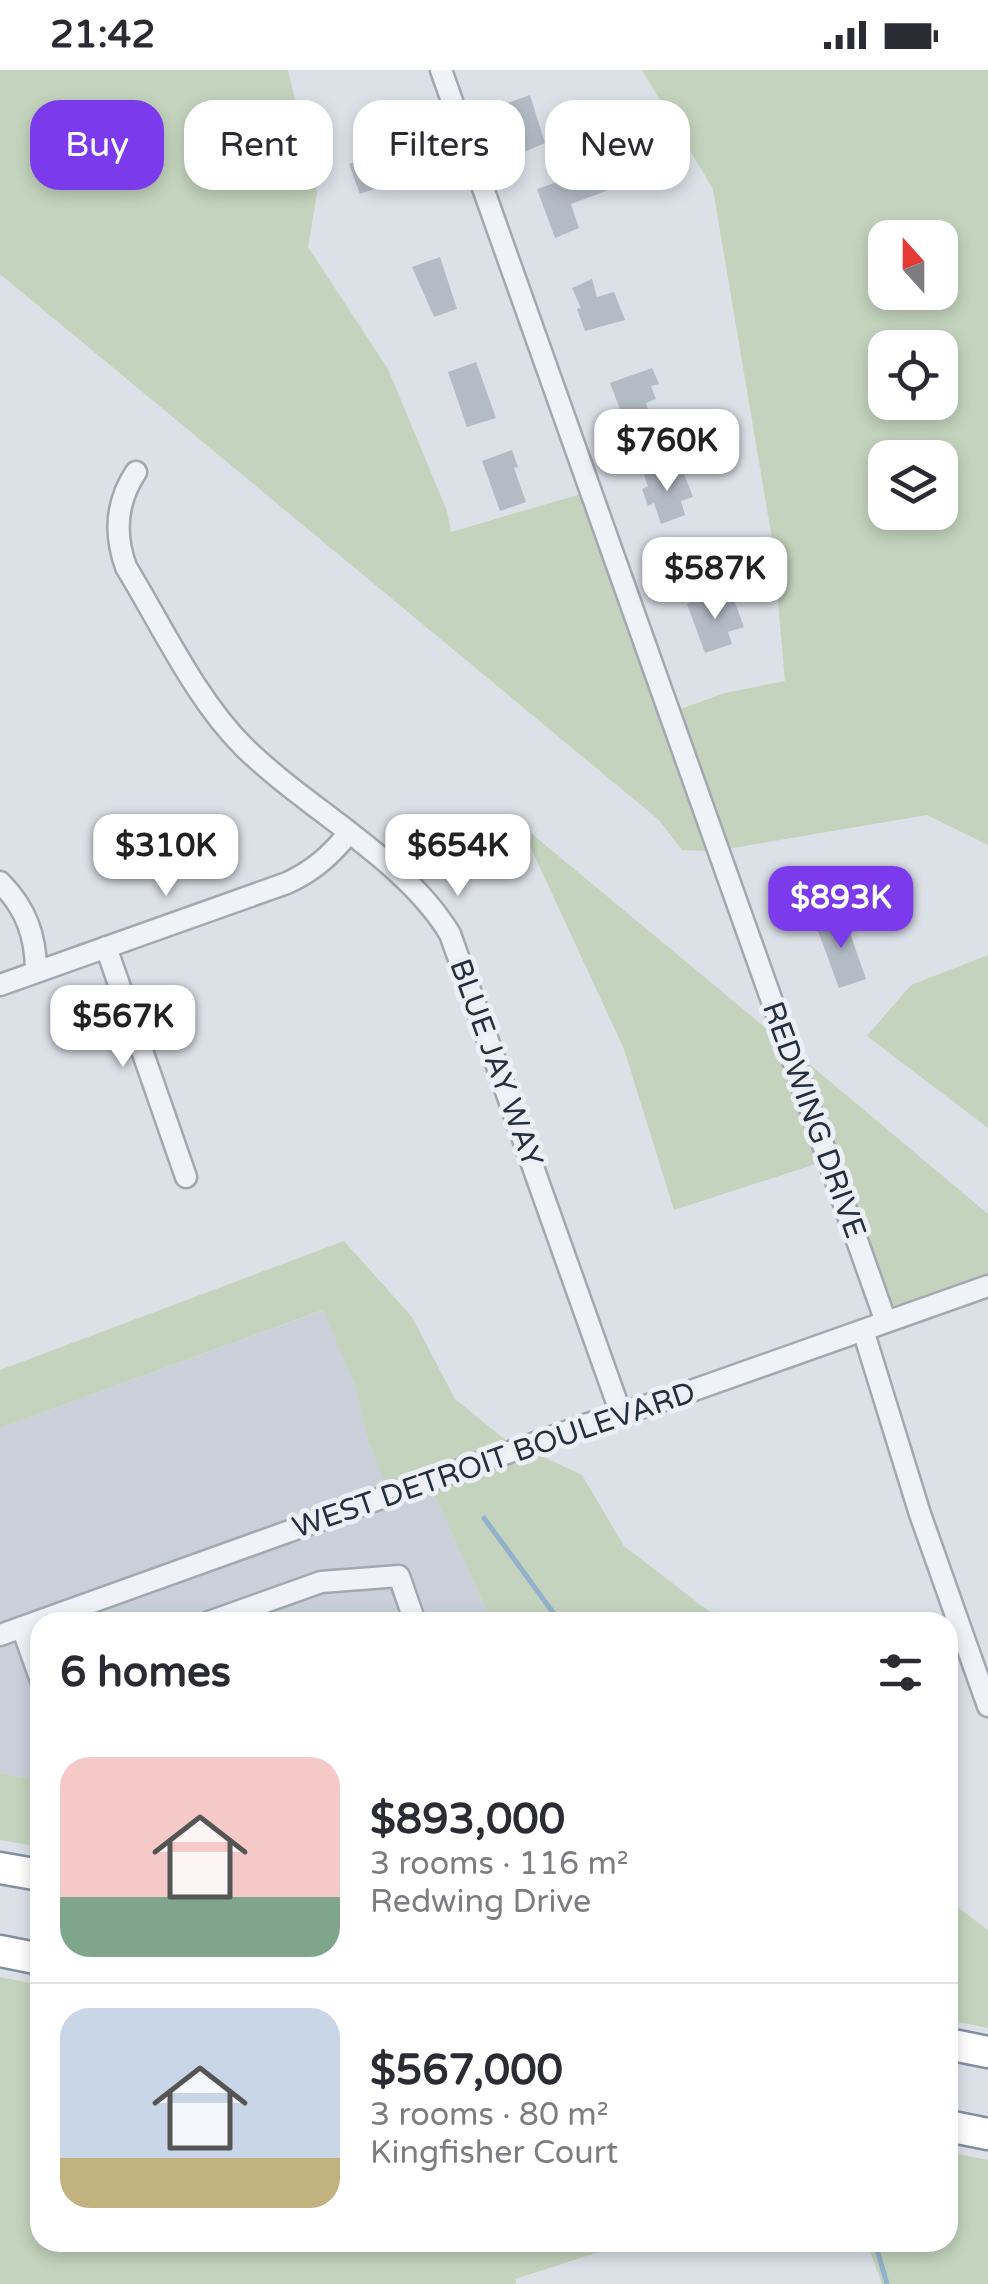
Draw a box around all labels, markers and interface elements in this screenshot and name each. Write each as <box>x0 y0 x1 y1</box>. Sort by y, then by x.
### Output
text: 21:42 <box>50 12 155 58</box>
chip: Buy <box>30 100 164 190</box>
chip: Rent <box>184 100 333 190</box>
chip: Filters <box>353 100 525 190</box>
chip: New <box>545 100 690 190</box>
north arrow <box>868 220 958 310</box>
map controls <box>868 220 958 530</box>
button: locate <box>868 330 958 420</box>
pin: $760K <box>597 409 737 494</box>
text: $760K <box>616 422 718 460</box>
button: layers <box>868 440 958 530</box>
pin: $587K <box>645 537 785 622</box>
text: $587K <box>664 550 766 588</box>
pin: $310K <box>96 814 236 899</box>
pin: $654K <box>388 814 528 899</box>
text: $310K <box>115 827 217 865</box>
text: $654K <box>407 827 509 865</box>
pin: $893K <box>771 866 911 951</box>
text: $893K <box>790 879 892 917</box>
street label: BLUE JAY WAY <box>441 954 551 1172</box>
pin: $567K <box>53 985 193 1070</box>
street label: REDWING DRIVE <box>754 997 874 1243</box>
text: $567K <box>72 998 174 1036</box>
street label: WEST DETROIT BOULEVARD <box>288 1374 700 1546</box>
icon: filters <box>873 1645 928 1700</box>
text: 6 homes <box>60 1647 231 1698</box>
text: $893,000 <box>370 1794 565 1845</box>
icon: home <box>140 1797 260 1917</box>
text: 3 rooms · 116 m² <box>370 1845 629 1883</box>
text: Redwing Drive <box>370 1883 591 1921</box>
text: $567,000 <box>370 2045 563 2096</box>
icon: home <box>140 2048 260 2168</box>
text: 3 rooms · 80 m² <box>370 2096 609 2134</box>
text: Kingfisher Court <box>370 2134 618 2172</box>

